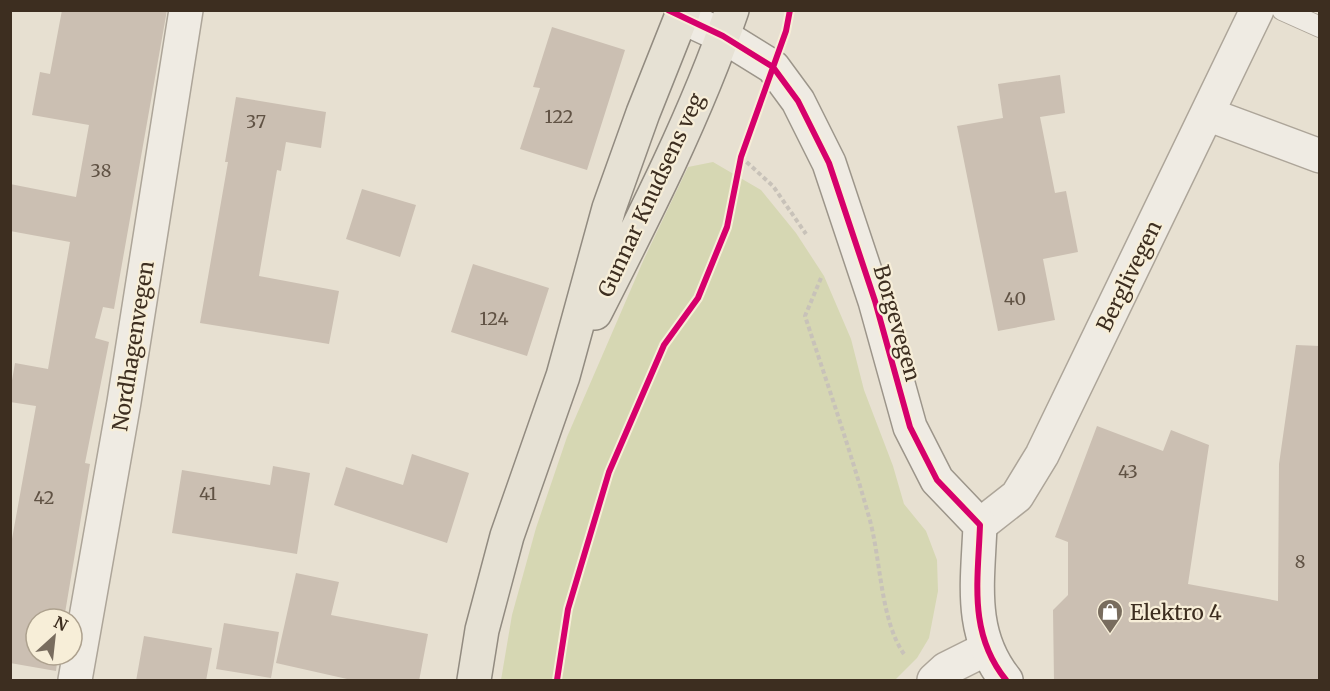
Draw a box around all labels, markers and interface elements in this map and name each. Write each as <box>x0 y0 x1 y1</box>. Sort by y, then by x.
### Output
street label: Gunnar Knudsens veg <box>592 88 710 301</box>
house number: 122 <box>545 105 573 128</box>
house number: 37 <box>246 110 266 133</box>
house number: 38 <box>91 159 111 182</box>
street label: Berglivegen <box>1090 216 1168 336</box>
street label: Nordhagenvegen <box>106 259 160 433</box>
street label: Borgevegen <box>868 262 926 384</box>
house number: 40 <box>1004 287 1026 310</box>
house number: 124 <box>479 307 509 330</box>
house number: 43 <box>1118 460 1138 483</box>
house number: 41 <box>199 482 217 505</box>
house number: 42 <box>34 486 54 509</box>
house number: 8 <box>1295 550 1305 573</box>
shop icon: Elektro 4 <box>1095 597 1125 635</box>
place label: Elektro 4 <box>1130 599 1222 626</box>
north arrow <box>24 607 84 667</box>
text: N <box>51 612 71 636</box>

